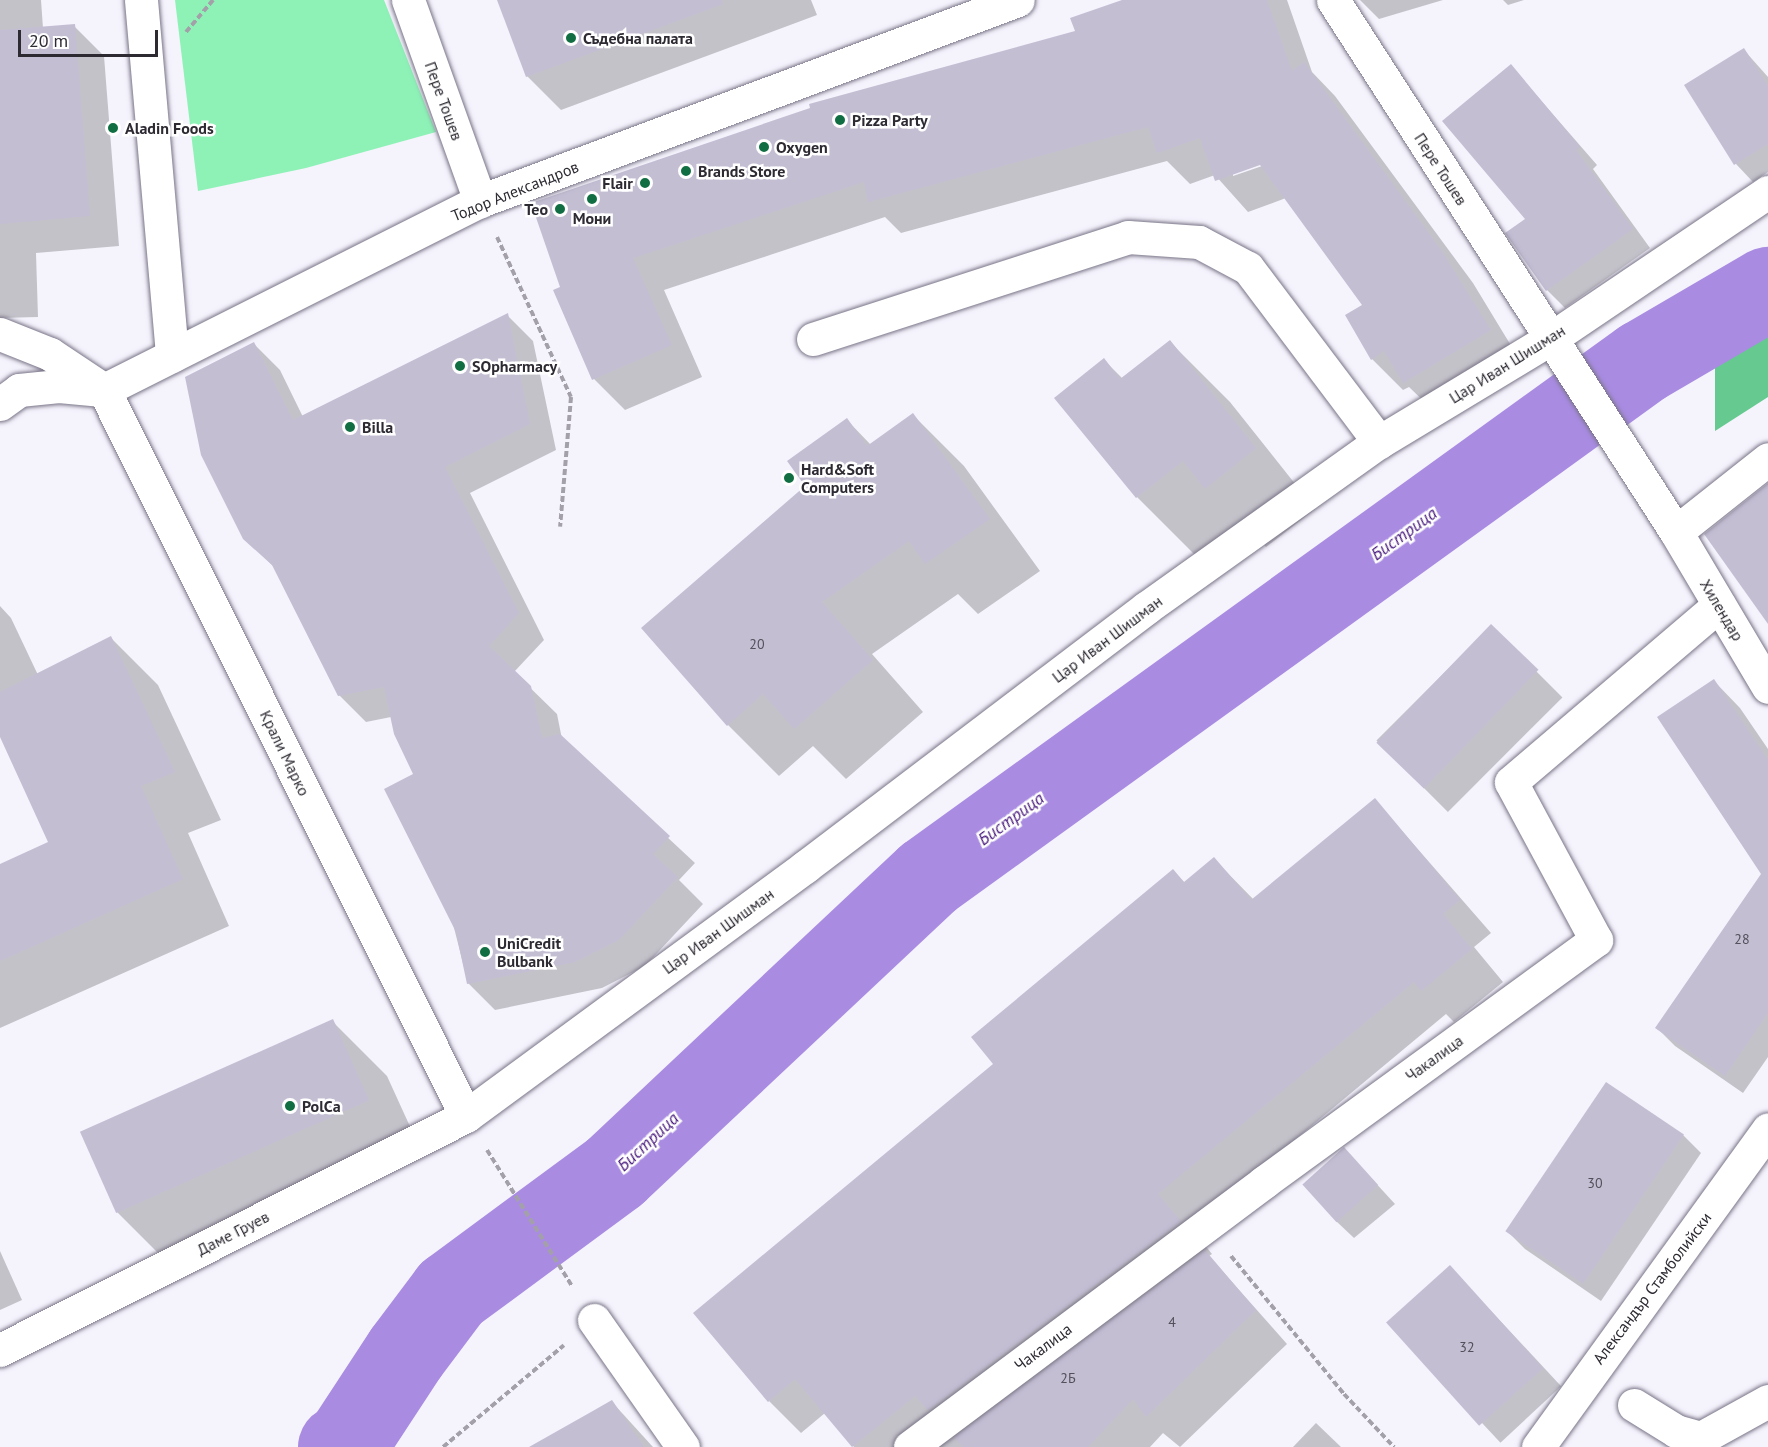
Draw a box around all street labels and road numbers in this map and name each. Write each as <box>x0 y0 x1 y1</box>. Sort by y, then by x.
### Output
street label: Пере Тошев <box>421 59 467 143</box>
street label: Пере Тошев <box>1410 129 1472 209</box>
street label: Тодор Александров <box>448 157 582 225</box>
street label: Цар Иван Шишман <box>1446 321 1568 407</box>
street label: Хилендар <box>1696 576 1748 644</box>
street label: Цар Иван Шишман <box>1048 591 1166 687</box>
street label: Крали Марко <box>256 707 314 799</box>
street label: Цар Иван Шишман <box>659 884 777 978</box>
street label: Чакалица <box>1401 1031 1467 1085</box>
street label: Даме Груев <box>194 1207 272 1259</box>
street label: Александър Стамболийски <box>1589 1208 1715 1368</box>
street label: Чакалица <box>1011 1319 1075 1375</box>

